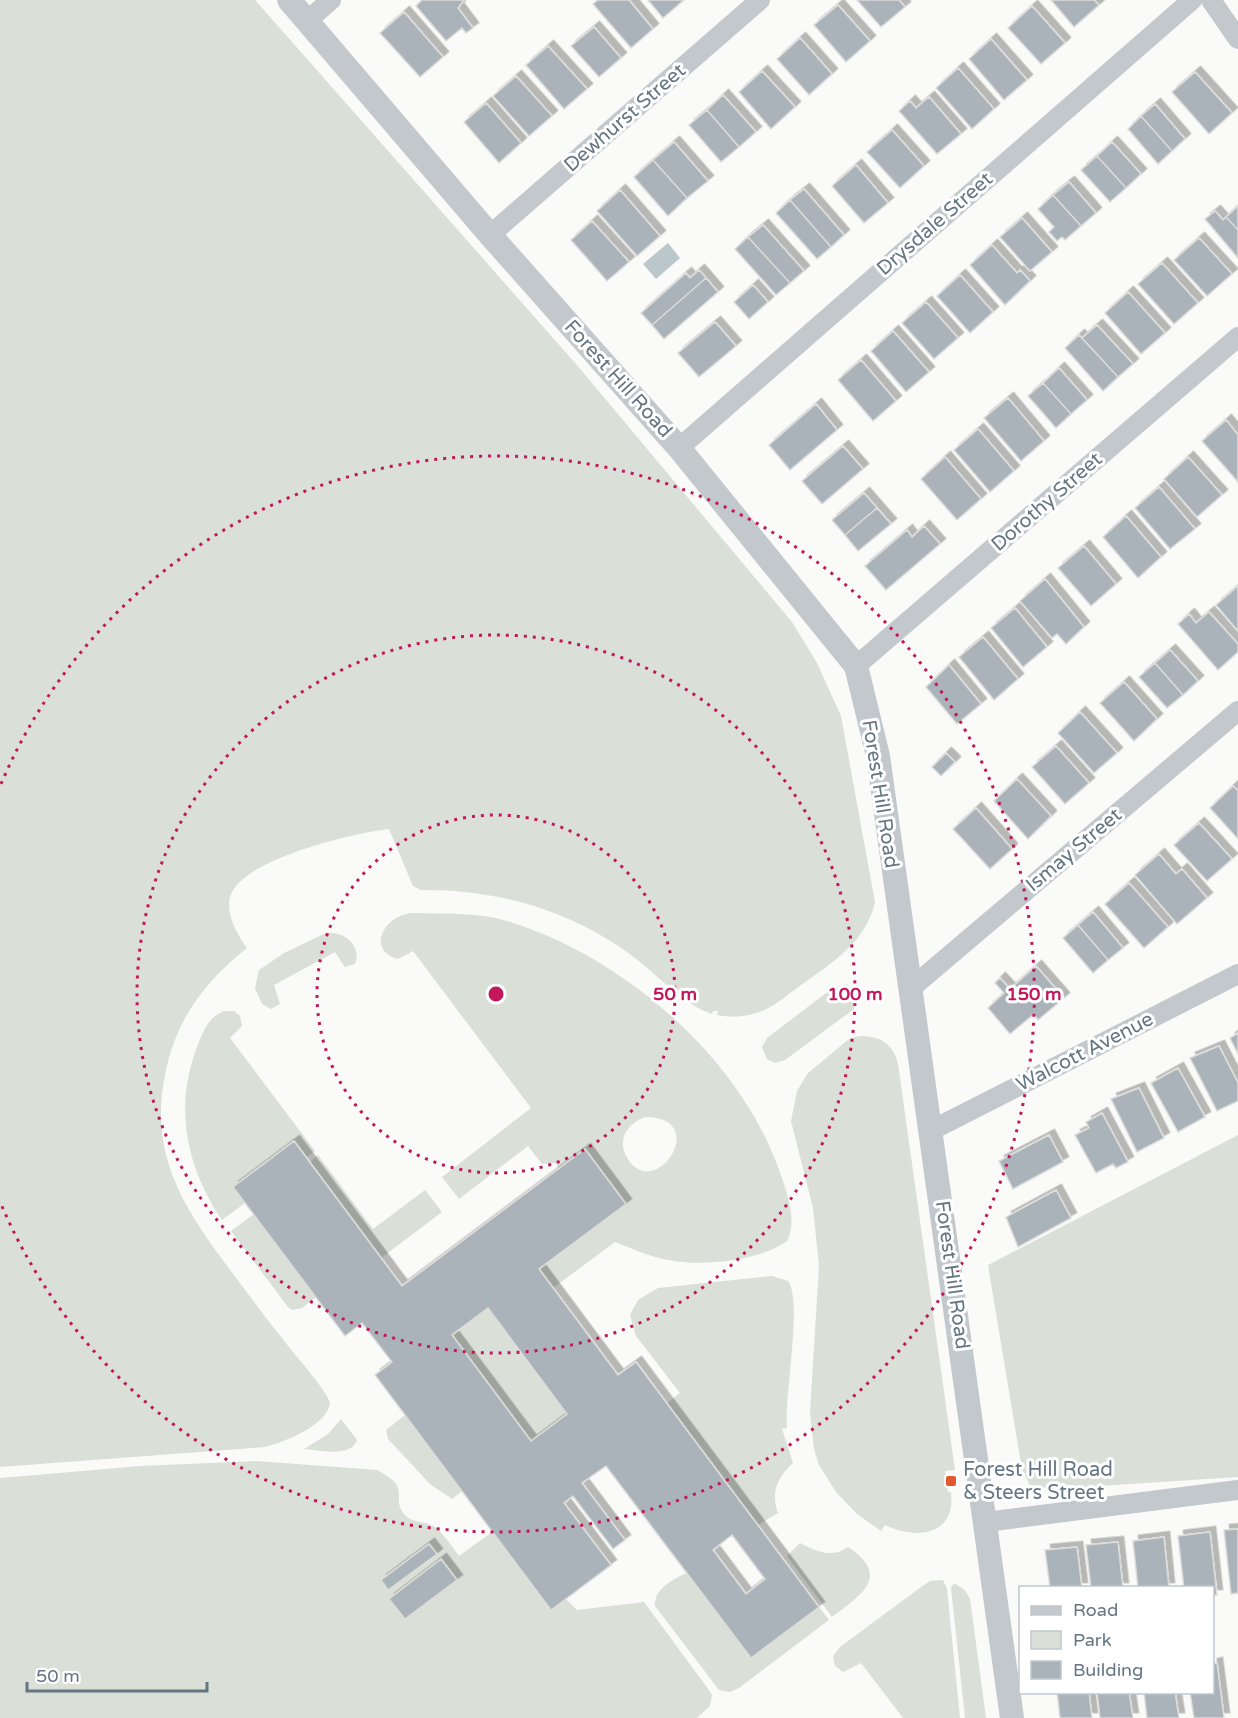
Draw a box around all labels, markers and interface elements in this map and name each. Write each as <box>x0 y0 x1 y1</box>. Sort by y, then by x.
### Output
street label: Dewhurst Street <box>559 58 691 177</box>
street label: Drysdale Street <box>872 167 998 281</box>
street label: Forest Hill Road <box>559 315 677 443</box>
street label: Dorothy Street <box>987 447 1108 557</box>
street label: Forest Hill Road <box>856 718 904 870</box>
street label: Ismay Street <box>1021 803 1127 897</box>
text: 50 m <box>653 983 697 1005</box>
text: 100 m <box>827 983 883 1005</box>
text: 150 m <box>1006 983 1062 1005</box>
centre of rings <box>486 984 506 1004</box>
street label: Walcott Avenue <box>1013 1007 1157 1097</box>
street label: Forest Hill Road <box>930 1199 974 1351</box>
place label: Forest Hill Road & Steers Street <box>963 1458 1113 1505</box>
marker: Forest Hill Road & Steers Street <box>944 1474 958 1488</box>
legend <box>1019 1586 1214 1694</box>
text: Road <box>1073 1599 1118 1621</box>
text: Park <box>1073 1629 1112 1651</box>
scale bar <box>27 1655 207 1693</box>
text: Building <box>1073 1659 1143 1681</box>
text: 50 m <box>36 1665 80 1687</box>

